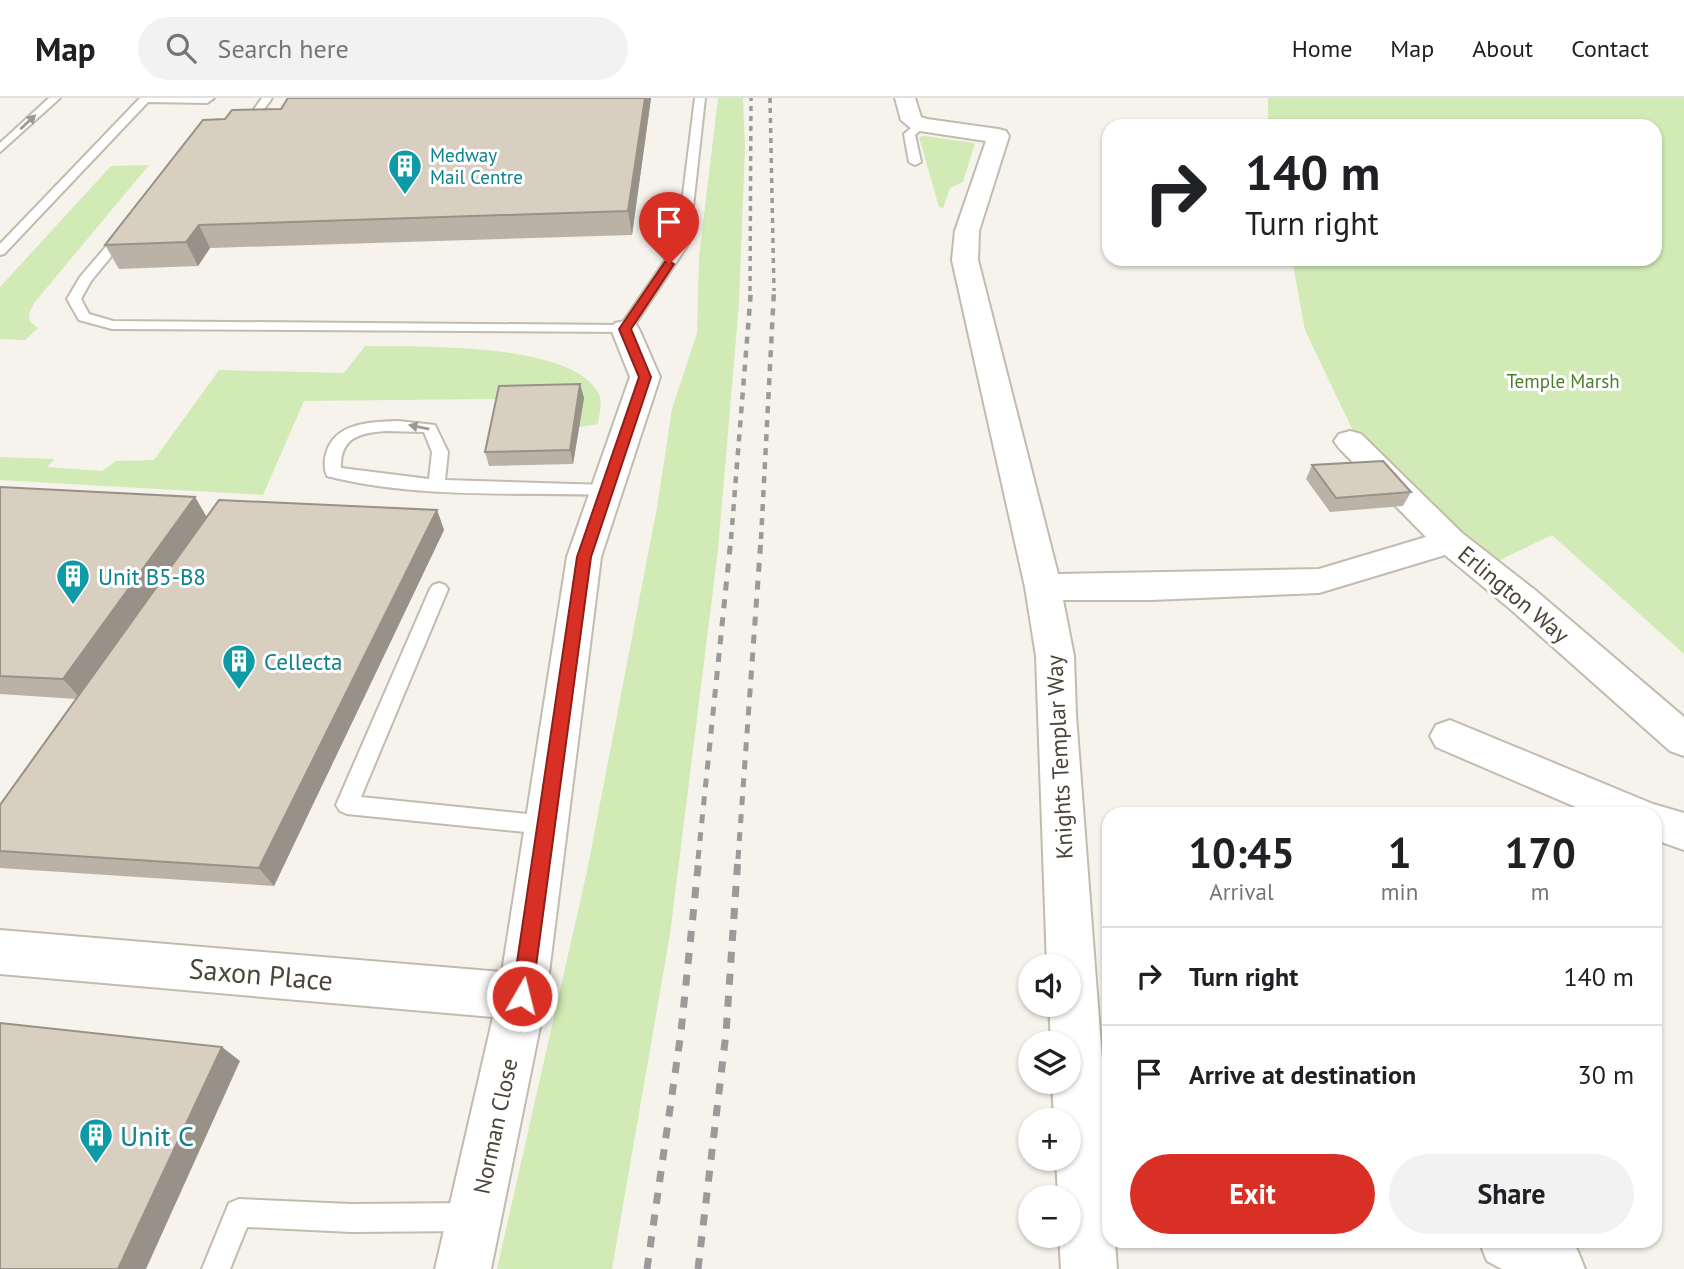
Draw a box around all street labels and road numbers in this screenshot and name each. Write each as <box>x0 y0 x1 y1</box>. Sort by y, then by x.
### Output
street label: Erlington Way <box>1452 539 1576 649</box>
street label: Knights Templar Way <box>1039 654 1079 860</box>
street label: Saxon Place <box>188 949 334 999</box>
street label: Norman Close <box>466 1056 524 1196</box>

